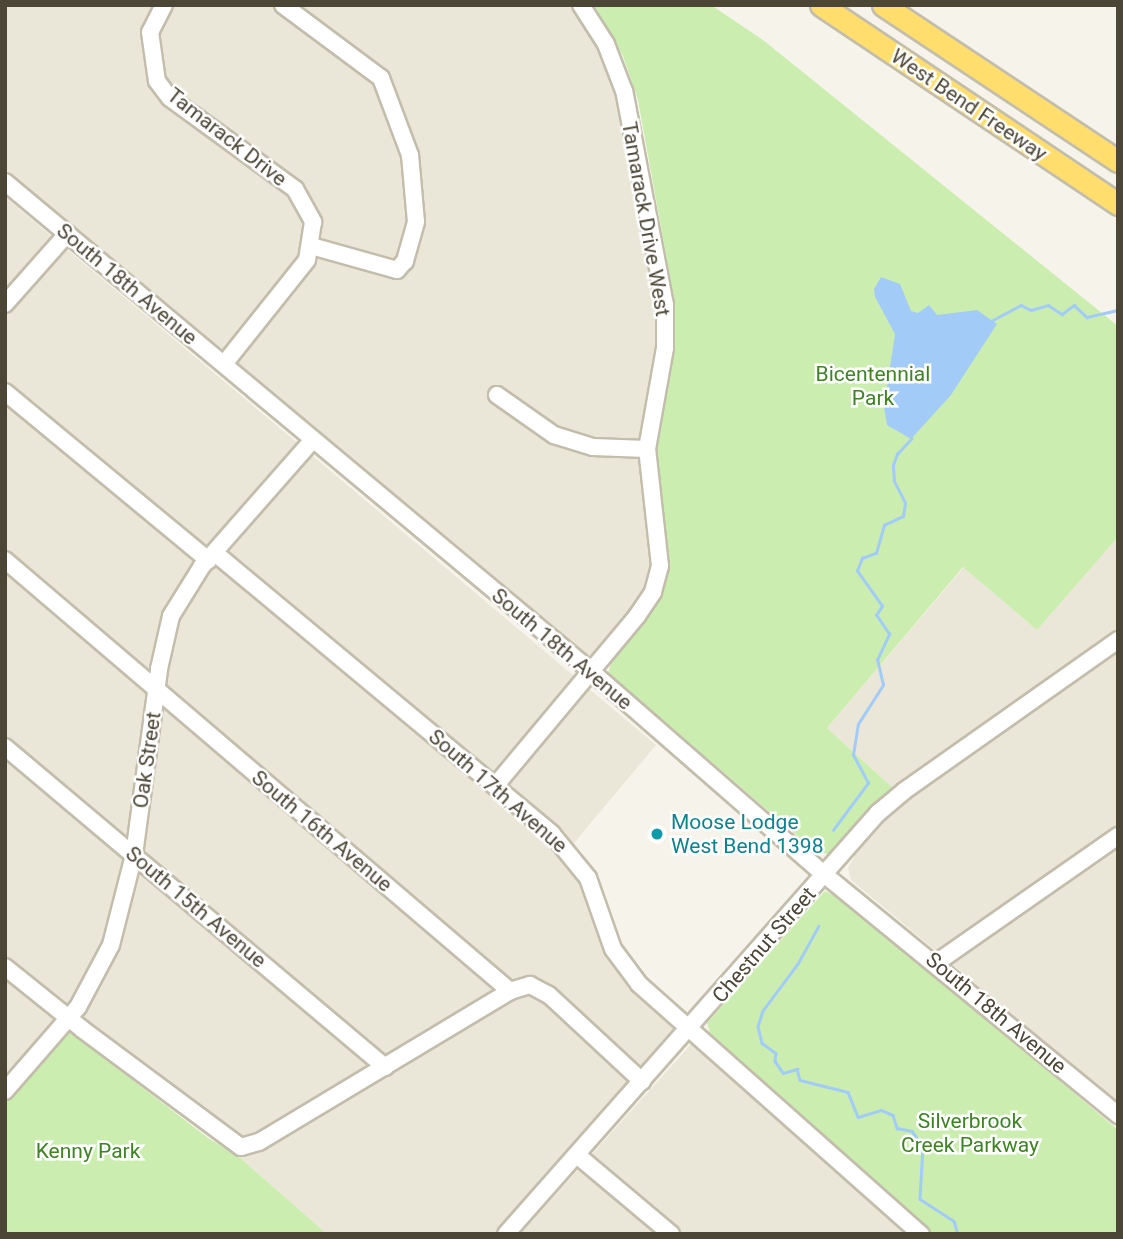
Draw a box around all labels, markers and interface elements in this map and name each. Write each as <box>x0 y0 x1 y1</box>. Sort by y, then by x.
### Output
street label: West Bend Freeway <box>886 43 1052 167</box>
street label: Tamarack Drive <box>162 83 292 191</box>
street label: Tamarack Drive West <box>616 120 676 318</box>
street label: South 18th Avenue <box>52 218 202 350</box>
park label: Bicentennial Park <box>816 361 930 411</box>
street label: South 18th Avenue <box>487 583 637 715</box>
street label: Oak Street <box>128 710 166 810</box>
street label: South 17th Avenue <box>423 724 573 858</box>
street label: South 16th Avenue <box>247 765 397 897</box>
place label: Moose Lodge West Bend 1398 <box>671 809 823 859</box>
marker: Moose Lodge West Bend 1398 <box>649 826 665 842</box>
street label: South 15th Avenue <box>121 841 271 973</box>
street label: Chestnut Street <box>707 882 821 1008</box>
street label: South 18th Avenue <box>921 947 1071 1079</box>
park label: Silverbrook Creek Parkway <box>901 1108 1039 1158</box>
park label: Kenny Park <box>36 1138 140 1164</box>

